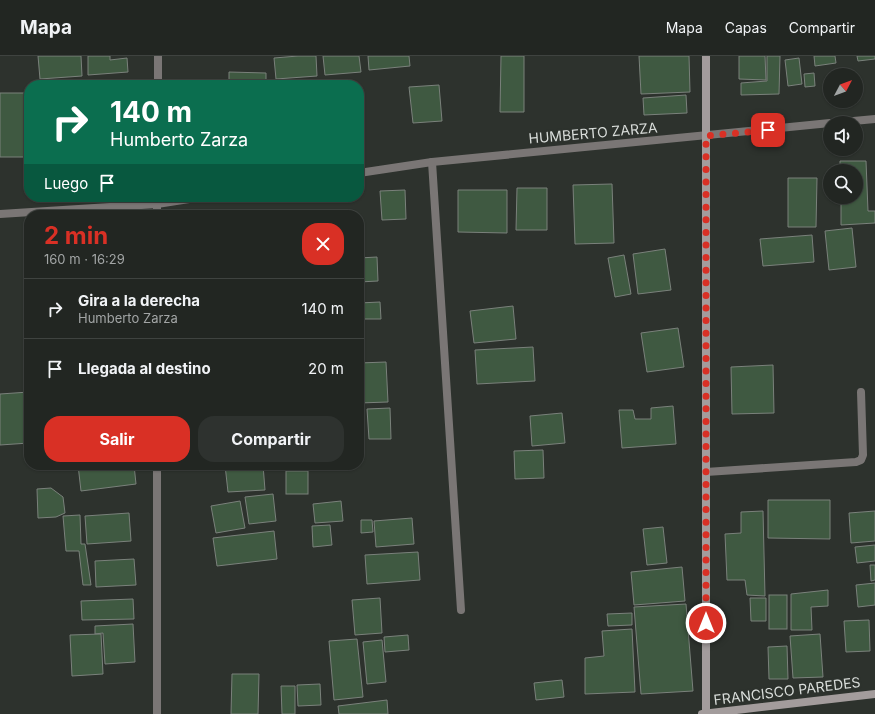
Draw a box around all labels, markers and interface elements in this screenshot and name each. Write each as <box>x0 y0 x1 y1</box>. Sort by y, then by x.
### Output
text: Mapa <box>20 16 72 39</box>
text: Mapa <box>666 19 703 36</box>
text: Capas <box>725 19 767 36</box>
text: Compartir <box>789 19 855 36</box>
north arrow <box>823 68 863 108</box>
map controls <box>823 68 863 204</box>
text: 140 m <box>110 95 192 129</box>
icon: right <box>44 96 96 148</box>
pin <box>751 113 785 147</box>
button: sound <box>823 116 863 156</box>
street label: HUMBERTO ZARZA <box>528 118 658 147</box>
icon: arrive <box>757 119 779 141</box>
text: Humberto Zarza <box>110 129 248 150</box>
button: search <box>823 164 863 204</box>
icon: arrive <box>96 172 118 194</box>
text: Luego <box>44 174 88 193</box>
text: 2 min <box>44 221 108 250</box>
button: close <box>302 223 344 265</box>
text: 160 m · 16:29 <box>44 251 125 267</box>
text: Gira a la derecha <box>78 291 200 310</box>
icon: right <box>44 298 66 320</box>
text: 140 m <box>301 299 344 318</box>
text: Humberto Zarza <box>78 310 178 326</box>
icon: arrive <box>44 358 66 380</box>
text: Llegada al destino <box>78 359 211 378</box>
text: 20 m <box>308 359 344 378</box>
button: Salir <box>44 416 190 462</box>
button: Compartir <box>198 416 344 462</box>
position arrow <box>685 602 727 644</box>
street label: FRANCISCO PAREDES <box>713 673 861 708</box>

